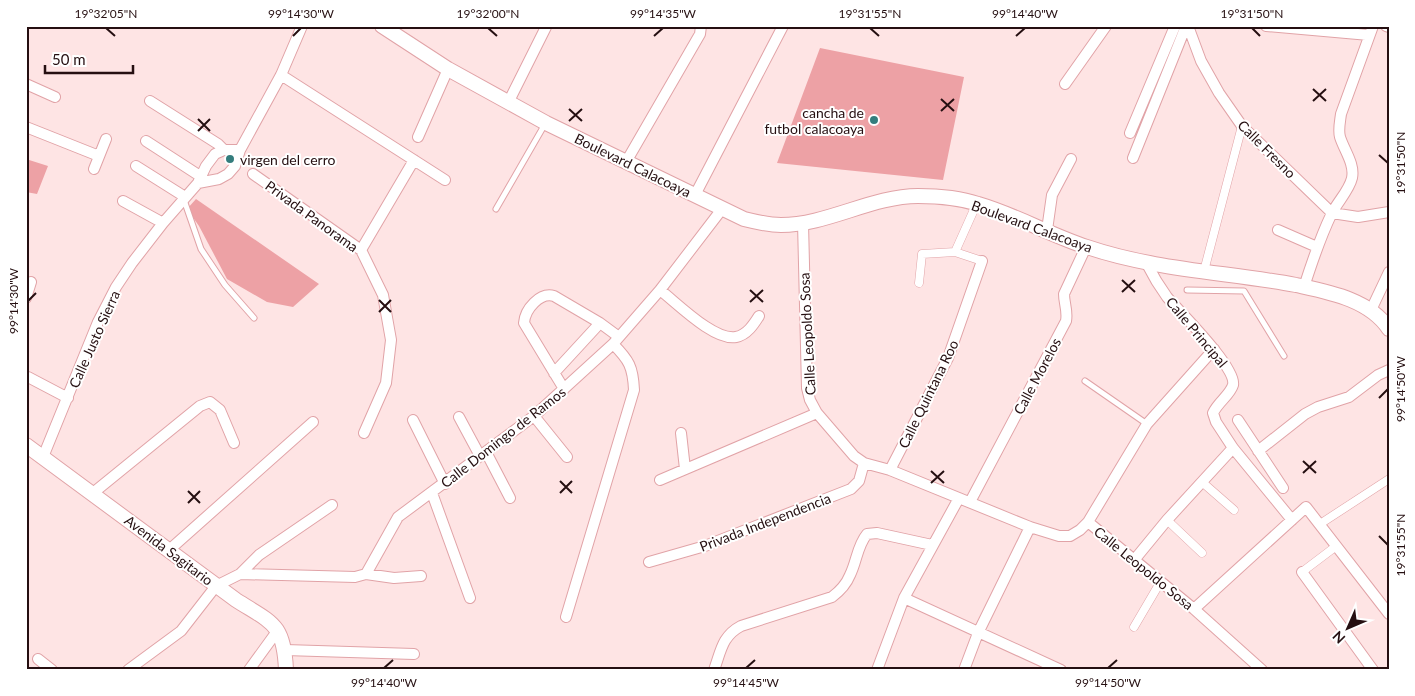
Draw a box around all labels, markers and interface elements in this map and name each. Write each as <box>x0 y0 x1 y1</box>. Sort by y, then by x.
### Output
text: 19°32'05"N <box>75 6 137 21</box>
text: 99°14'30"W <box>268 6 335 21</box>
text: 19°32'00"N <box>457 6 519 21</box>
text: 99°14'35"W <box>630 6 697 21</box>
text: 19°31'55"N <box>839 6 901 21</box>
text: 99°14'40"W <box>992 6 1059 21</box>
text: 19°31'50"N <box>1221 6 1283 21</box>
scale bar <box>45 42 132 74</box>
text: 50 m <box>52 50 86 68</box>
place label: cancha de futbol calacoaya <box>764 104 864 137</box>
marker: cancha de futbol calacoaya <box>868 114 880 126</box>
street label: Calle Fresno <box>1234 116 1300 182</box>
street label: Boulevard Calacoaya <box>572 129 694 201</box>
text: 19°31'50"N <box>1393 132 1408 194</box>
place label: virgen del cerro <box>240 151 335 168</box>
marker: virgen del cerro <box>224 153 236 165</box>
street label: Privada Panorama <box>262 177 362 255</box>
street label: Boulevard Calacoaya <box>969 196 1095 256</box>
text: 99°14'30"W <box>6 267 21 334</box>
street label: Calle Leopoldo Sosa <box>795 272 819 396</box>
street label: Calle Justo Sierra <box>65 288 123 390</box>
street label: Calle Principal <box>1163 293 1231 371</box>
street label: Calle Morelos <box>1010 335 1064 417</box>
street label: Calle Quintana Roo <box>894 337 962 451</box>
text: 99°14'50"W <box>1393 355 1408 422</box>
street label: Calle Domingo de Ramos <box>437 383 569 491</box>
street label: Privada Independencia <box>697 489 833 555</box>
street label: Avenida Sagitario <box>121 511 217 589</box>
text: 19°31'55"N <box>1393 514 1408 576</box>
street label: Calle Leopoldo Sosa <box>1091 523 1197 613</box>
north arrow <box>1322 604 1372 654</box>
text: N <box>1329 628 1348 647</box>
text: 99°14'40"W <box>351 675 418 690</box>
text: 99°14'45"W <box>713 675 780 690</box>
text: 99°14'50"W <box>1075 675 1142 690</box>

